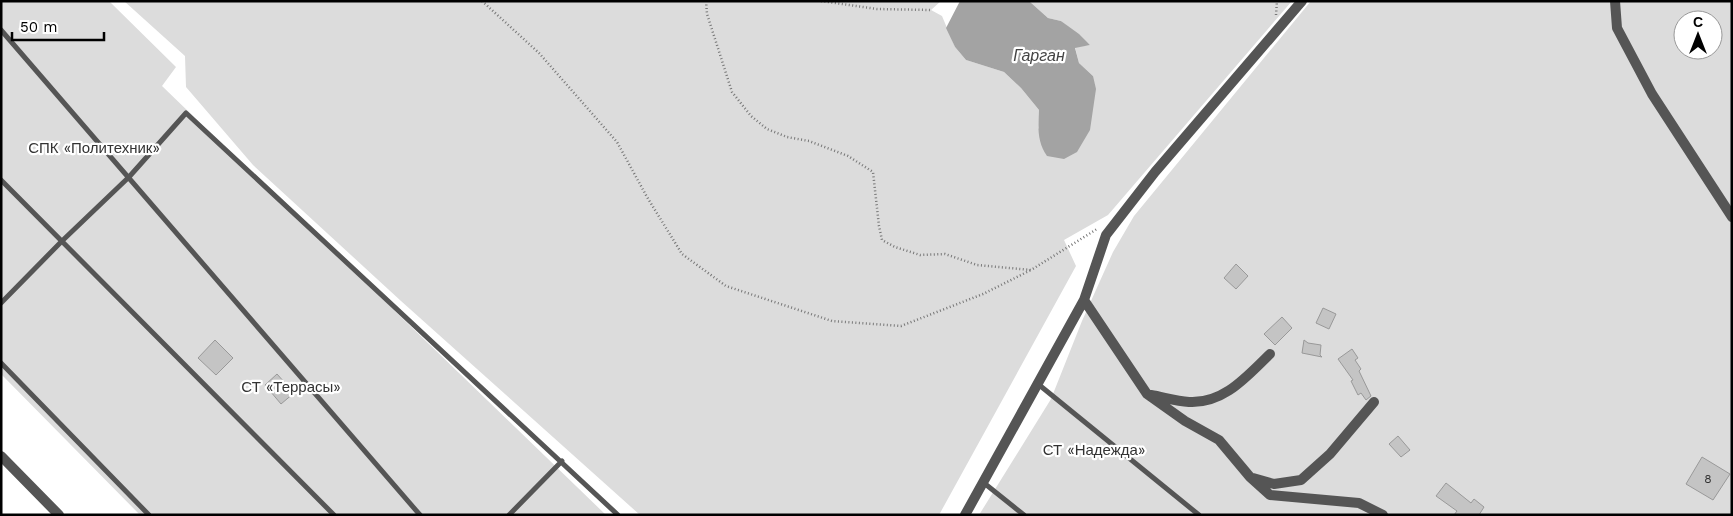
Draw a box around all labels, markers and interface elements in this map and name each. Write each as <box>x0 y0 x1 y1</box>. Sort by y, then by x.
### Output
scale bar <box>12 10 105 42</box>
north arrow <box>1673 10 1723 60</box>
text: С <box>1693 14 1703 30</box>
text: 50 m <box>20 18 57 36</box>
water label: Гарган <box>1013 46 1065 65</box>
park label: СПК «Политехник» <box>28 139 160 157</box>
park label: СТ «Террасы» <box>241 378 341 396</box>
park label: СТ «Надежда» <box>1043 441 1145 459</box>
house number: 8 <box>1704 472 1712 486</box>

